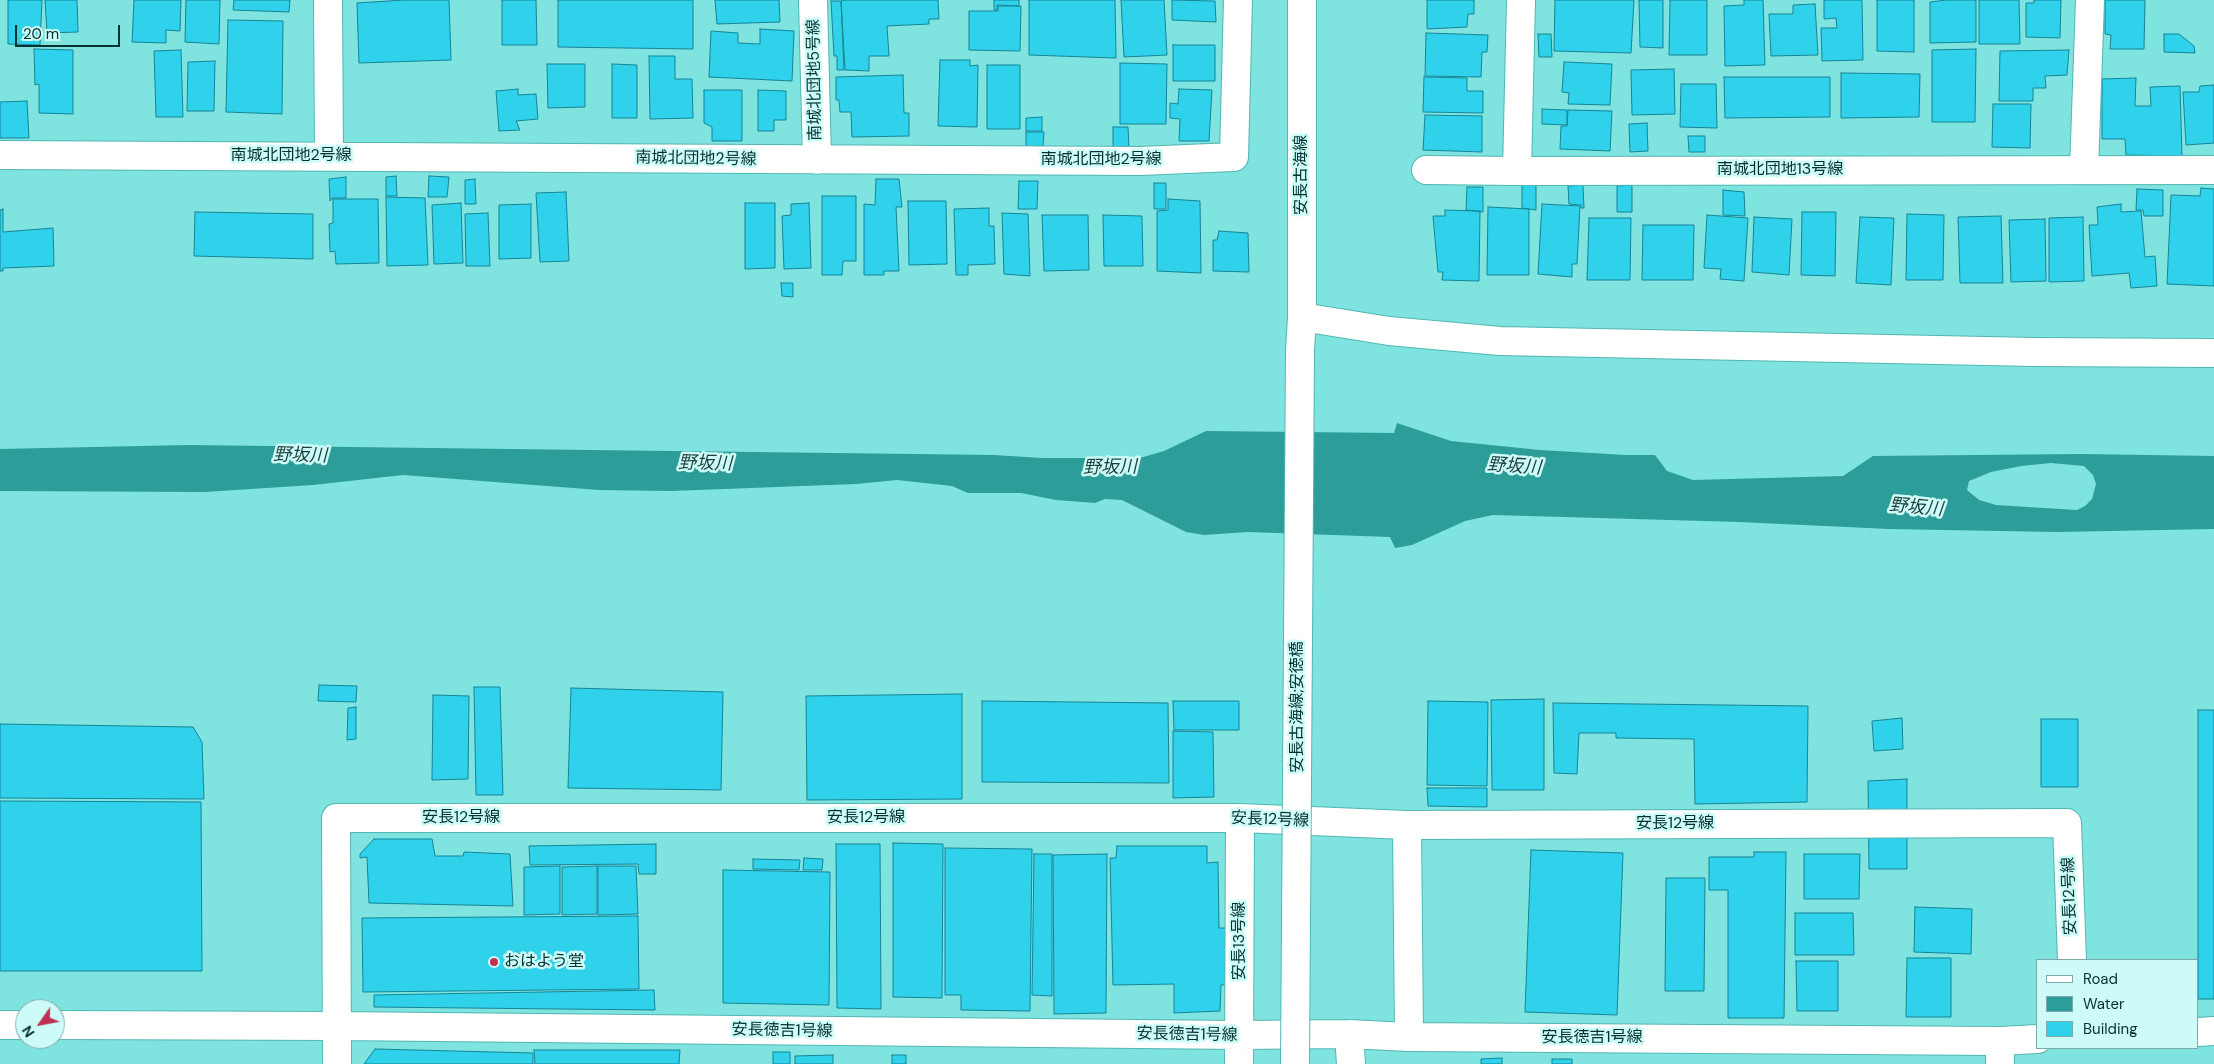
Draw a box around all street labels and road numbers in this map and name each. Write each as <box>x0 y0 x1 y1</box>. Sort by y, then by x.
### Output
street label: 南城北団地5号線 <box>804 19 826 141</box>
street label: 安長古海線 <box>1292 135 1312 215</box>
street label: 南城北団地2号線 <box>230 146 352 166</box>
street label: 南城北団地2号線 <box>635 148 757 170</box>
street label: 南城北団地2号線 <box>1040 150 1162 170</box>
street label: 南城北団地13号線 <box>1717 160 1843 180</box>
street label: 安長古海線;安徳橋 <box>1288 641 1308 773</box>
street label: 安長12号線 <box>422 808 500 828</box>
street label: 安長12号線 <box>827 808 905 828</box>
street label: 安長12号線 <box>1231 809 1309 831</box>
street label: 安長12号線 <box>1636 814 1714 834</box>
street label: 安長12号線 <box>2059 857 2081 935</box>
street label: 安長13号線 <box>1230 902 1250 980</box>
street label: 安長徳吉1号線 <box>731 1021 833 1041</box>
street label: 安長徳吉1号線 <box>1136 1025 1238 1045</box>
street label: 安長徳吉1号線 <box>1542 1028 1642 1048</box>

